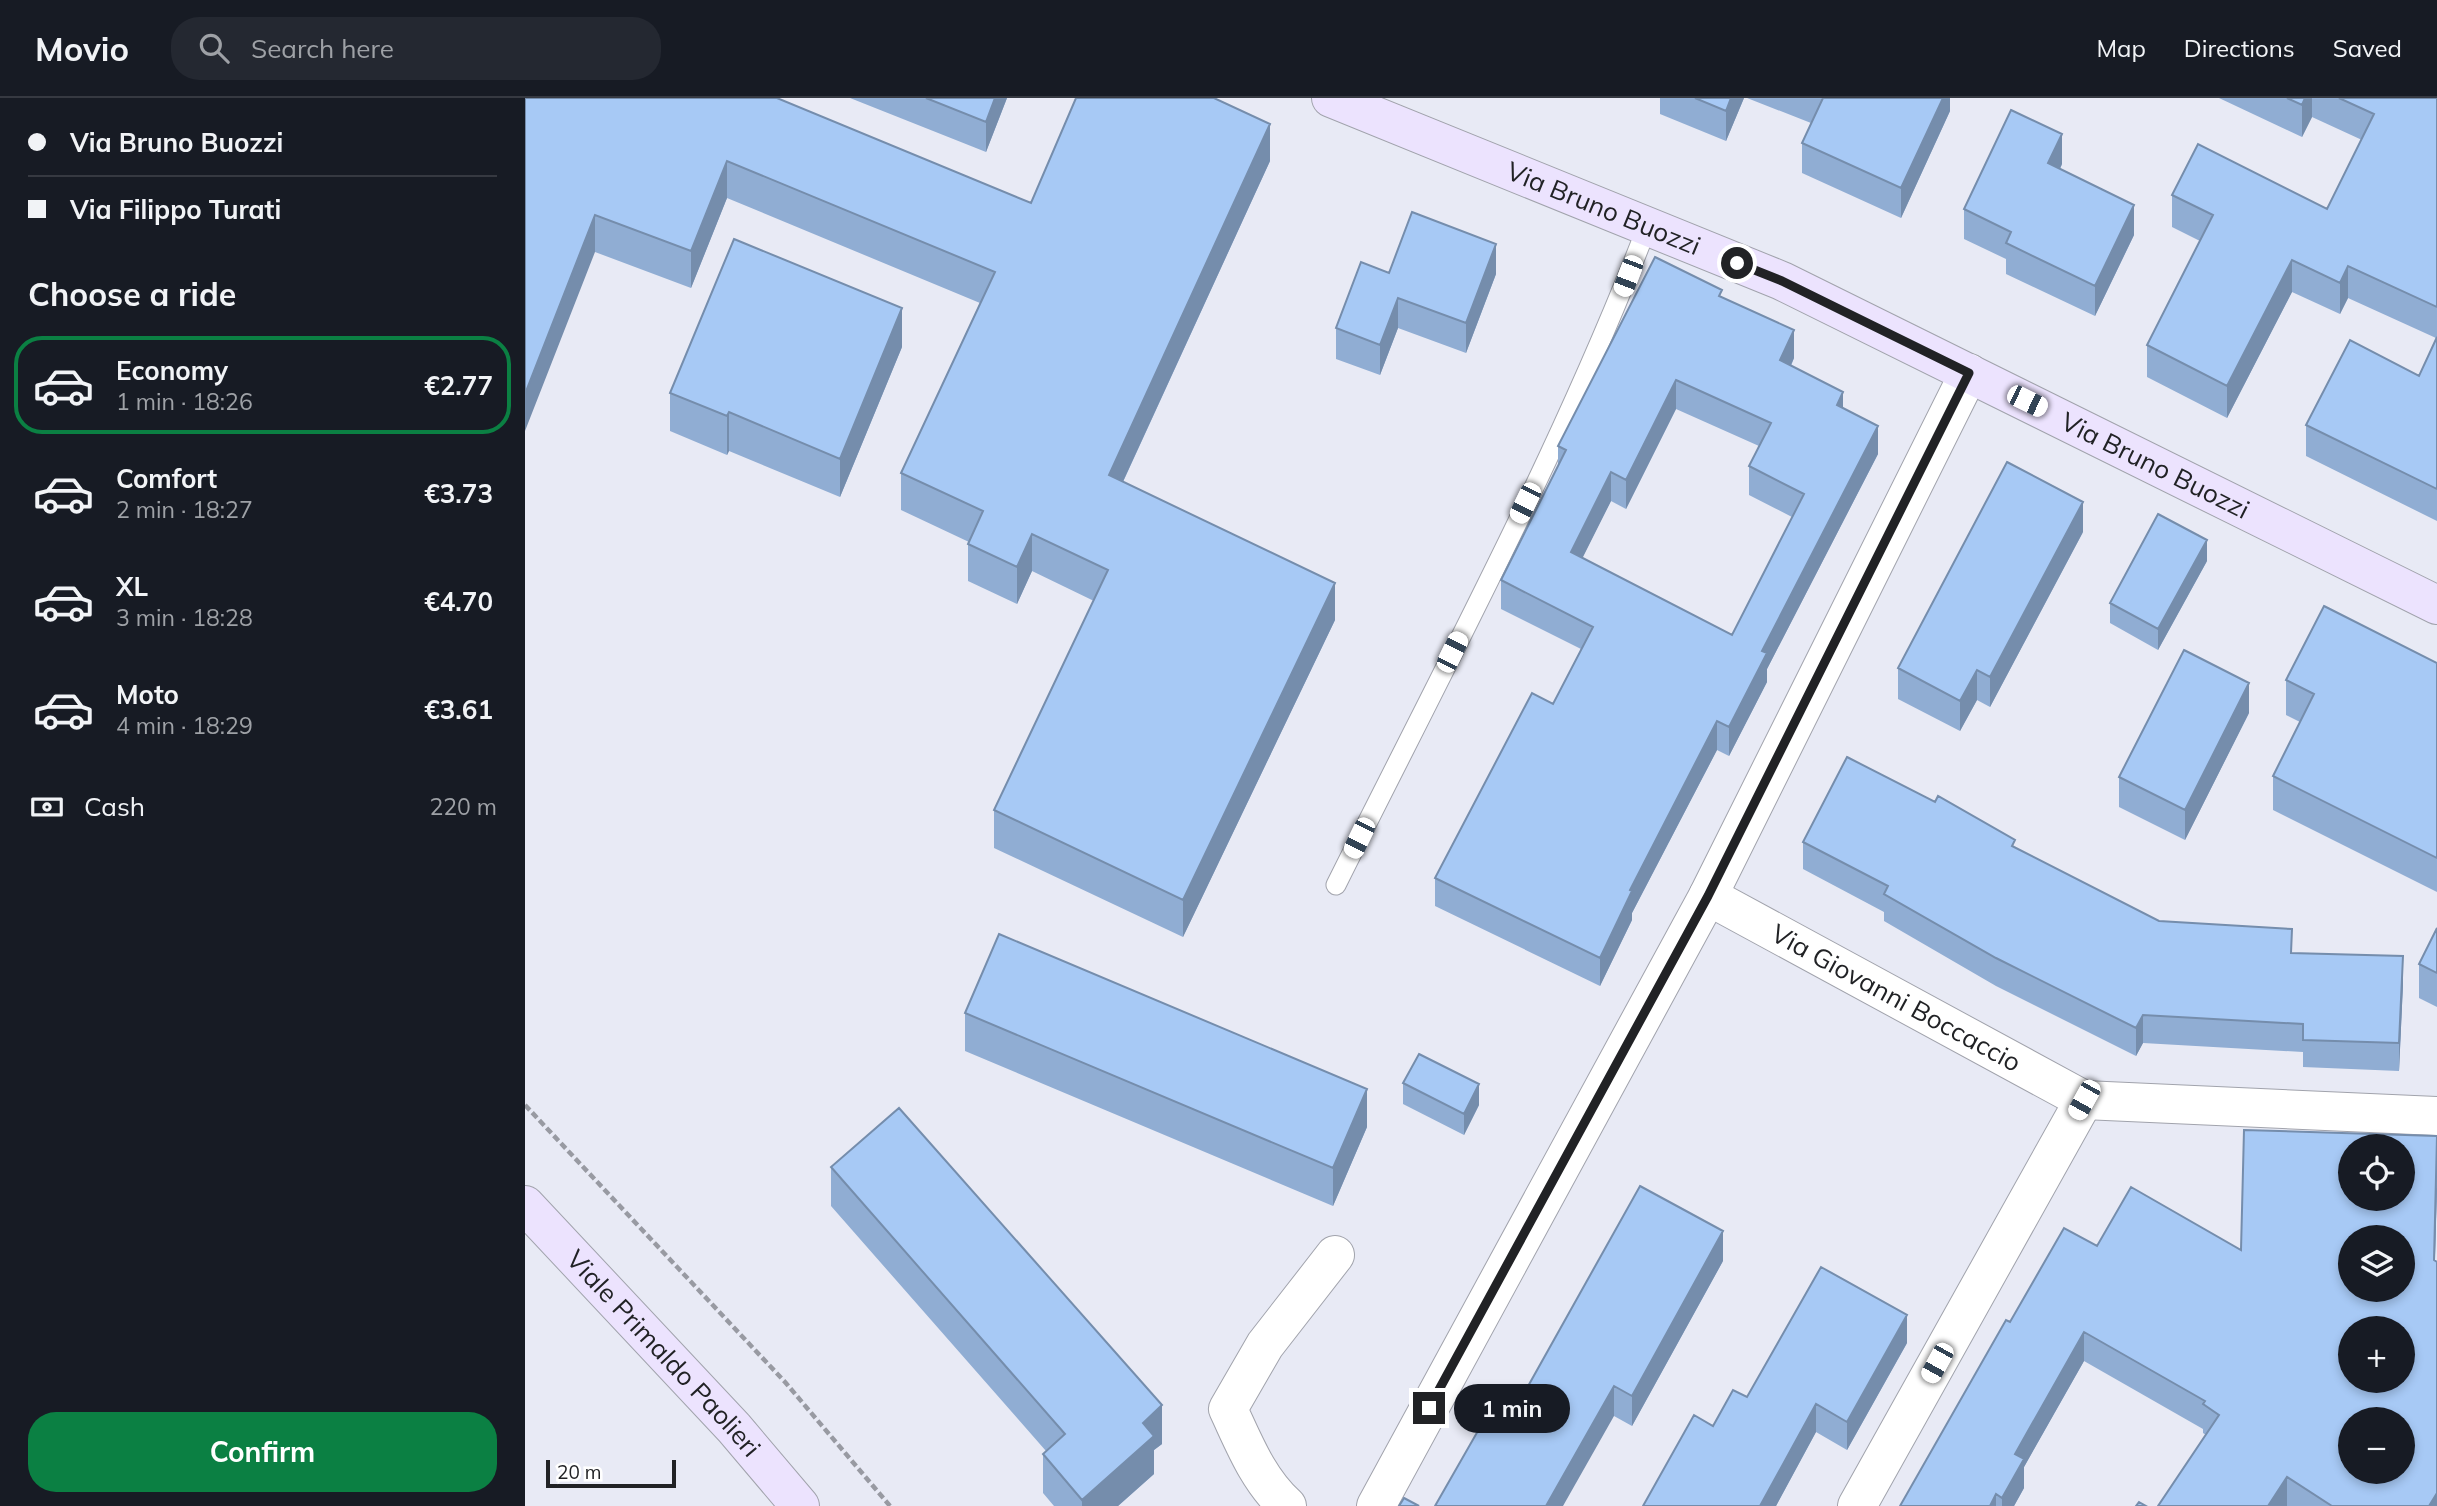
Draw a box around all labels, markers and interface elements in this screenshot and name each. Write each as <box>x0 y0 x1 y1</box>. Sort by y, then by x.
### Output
search box <box>171 17 661 80</box>
text: Movio <box>35 28 129 69</box>
icon: search <box>195 29 233 67</box>
text: Search here <box>251 32 394 65</box>
text: Map <box>2096 33 2146 63</box>
text: Directions <box>2184 33 2295 63</box>
text: Saved <box>2333 33 2402 63</box>
text: Via Bruno Buozzi <box>70 126 283 159</box>
street label: Via Bruno Buozzi <box>1502 154 1705 262</box>
text: Via Filippo Turati <box>70 193 281 226</box>
route start <box>1721 247 1753 279</box>
car <box>1611 253 1646 299</box>
text: Choose a ride <box>28 274 236 314</box>
icon: car <box>32 354 95 417</box>
text: Economy <box>116 354 228 387</box>
text: €2.77 <box>424 369 493 402</box>
car <box>2004 382 2051 420</box>
text: 1 min · 18:26 <box>116 387 253 416</box>
street label: Via Bruno Buozzi <box>2056 405 2255 526</box>
icon: car <box>32 462 95 525</box>
text: Comfort <box>116 462 217 495</box>
text: €3.73 <box>424 477 493 510</box>
car <box>1507 480 1544 526</box>
text: 2 min · 18:27 <box>116 495 253 524</box>
icon: car <box>32 570 95 633</box>
text: XL <box>116 570 148 603</box>
text: €4.70 <box>424 585 493 618</box>
text: 3 min · 18:28 <box>116 603 253 632</box>
car <box>1434 629 1471 675</box>
icon: car <box>32 678 95 741</box>
text: Moto <box>116 678 179 711</box>
text: €3.61 <box>424 693 493 726</box>
text: 4 min · 18:29 <box>116 711 253 740</box>
icon: cash <box>28 788 66 826</box>
text: Cash <box>84 790 145 823</box>
text: 220 m <box>429 792 497 821</box>
car <box>1341 815 1378 861</box>
street label: Via Giovanni Boccaccio <box>1766 916 2027 1079</box>
car <box>2065 1077 2104 1123</box>
map controls <box>2338 1134 2415 1484</box>
button: locate <box>2338 1134 2415 1211</box>
button: layers <box>2338 1225 2415 1302</box>
street label: Viale Primaldo Paolieri <box>560 1243 768 1463</box>
button: + <box>2338 1316 2415 1393</box>
car <box>1918 1340 1957 1386</box>
callout: 1 min <box>1453 1384 1569 1432</box>
route end <box>1413 1392 1445 1424</box>
text: 1 min <box>1482 1394 1542 1423</box>
button: − <box>2338 1407 2415 1484</box>
button: Confirm <box>28 1412 497 1492</box>
scale bar <box>546 1457 675 1489</box>
text: 20 m <box>557 1460 601 1484</box>

